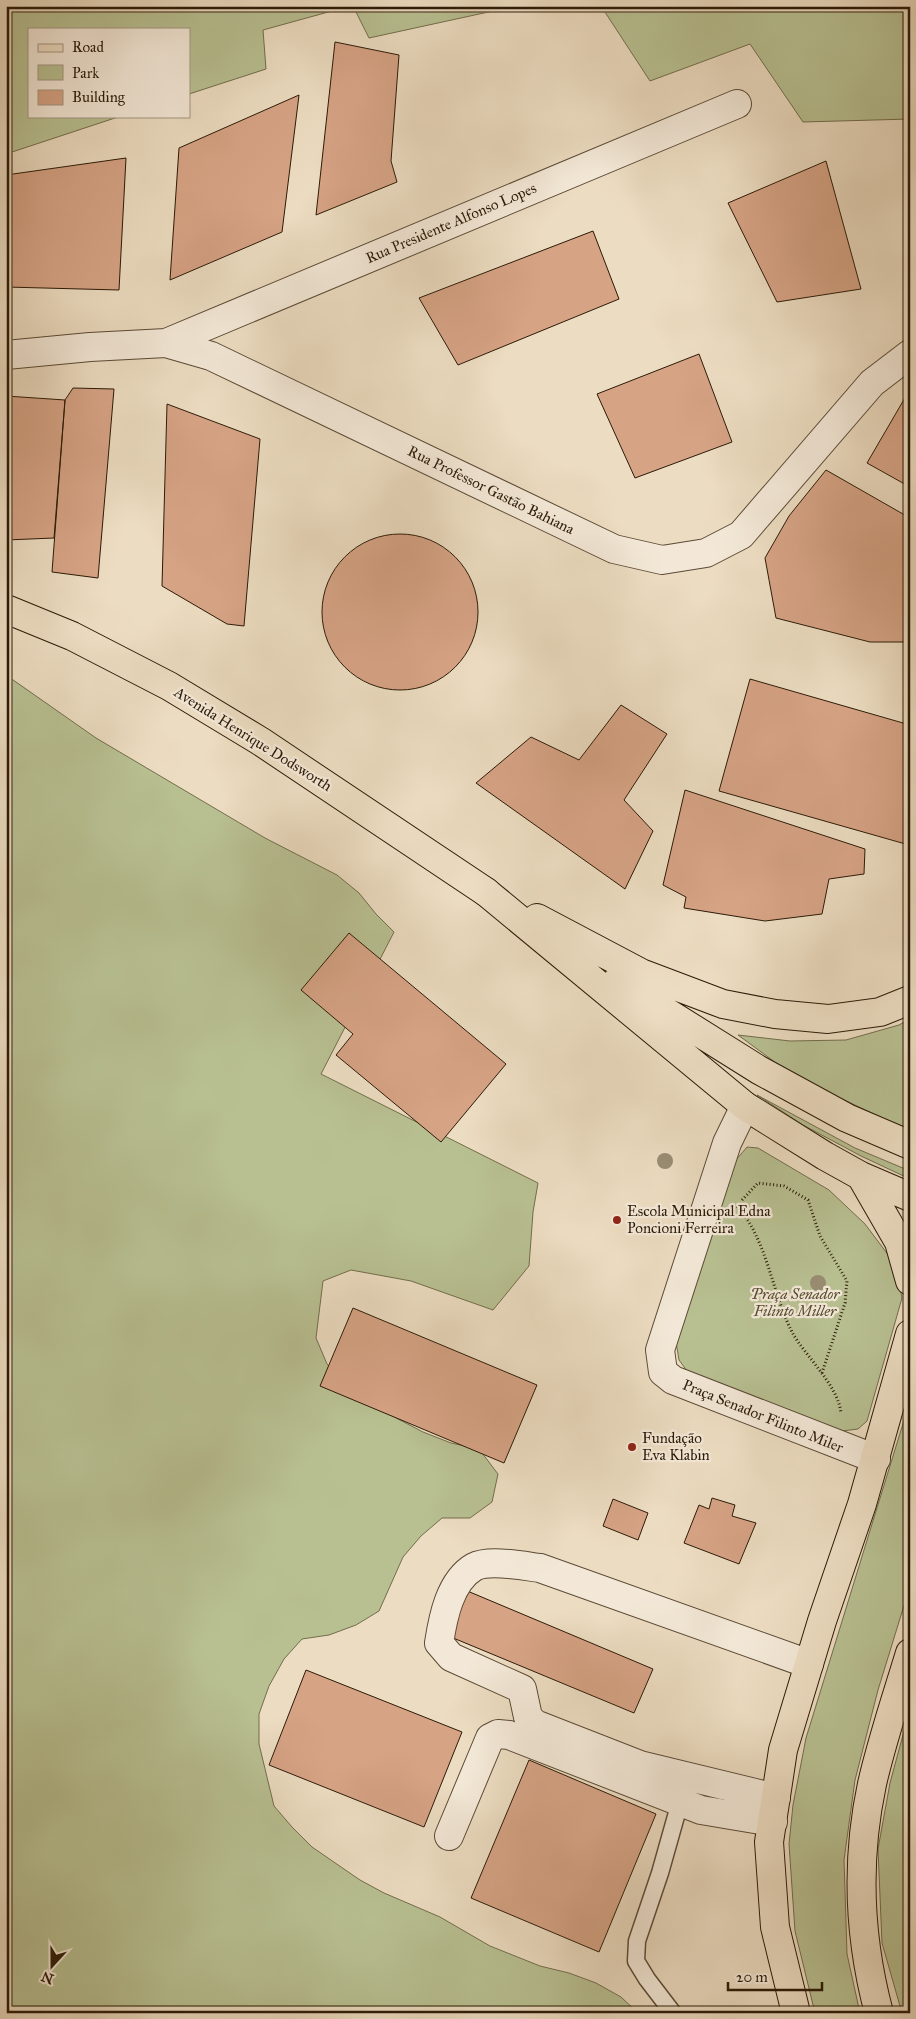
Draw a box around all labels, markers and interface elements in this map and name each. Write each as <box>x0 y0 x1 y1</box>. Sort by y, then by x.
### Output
legend <box>28 28 190 118</box>
text: Road <box>72 38 104 56</box>
text: Park <box>72 64 99 82</box>
text: Building <box>72 88 126 106</box>
street label: Rua Presidente Alfonso Lopes <box>363 179 539 267</box>
street label: Rua Professor Gastão Bahiana <box>405 442 578 539</box>
street label: Avenida Henrique Dodsworth <box>169 682 336 796</box>
place label: Escola Municipal Edna Poncioni Ferreira <box>627 1202 771 1237</box>
marker: Escola Municipal Edna Poncioni Ferreira <box>611 1214 623 1226</box>
park label: Praça Senador Filinto Miller <box>751 1285 840 1320</box>
street label: Praça Senador Filinto Miler <box>680 1376 846 1457</box>
place label: Fundação Eva Klabin <box>642 1429 710 1464</box>
marker: Fundação Eva Klabin <box>626 1441 638 1453</box>
north arrow <box>28 1942 78 1992</box>
scale bar <box>728 1959 822 1991</box>
text: N <box>39 1968 56 1988</box>
text: 20 m <box>736 1968 768 1986</box>

